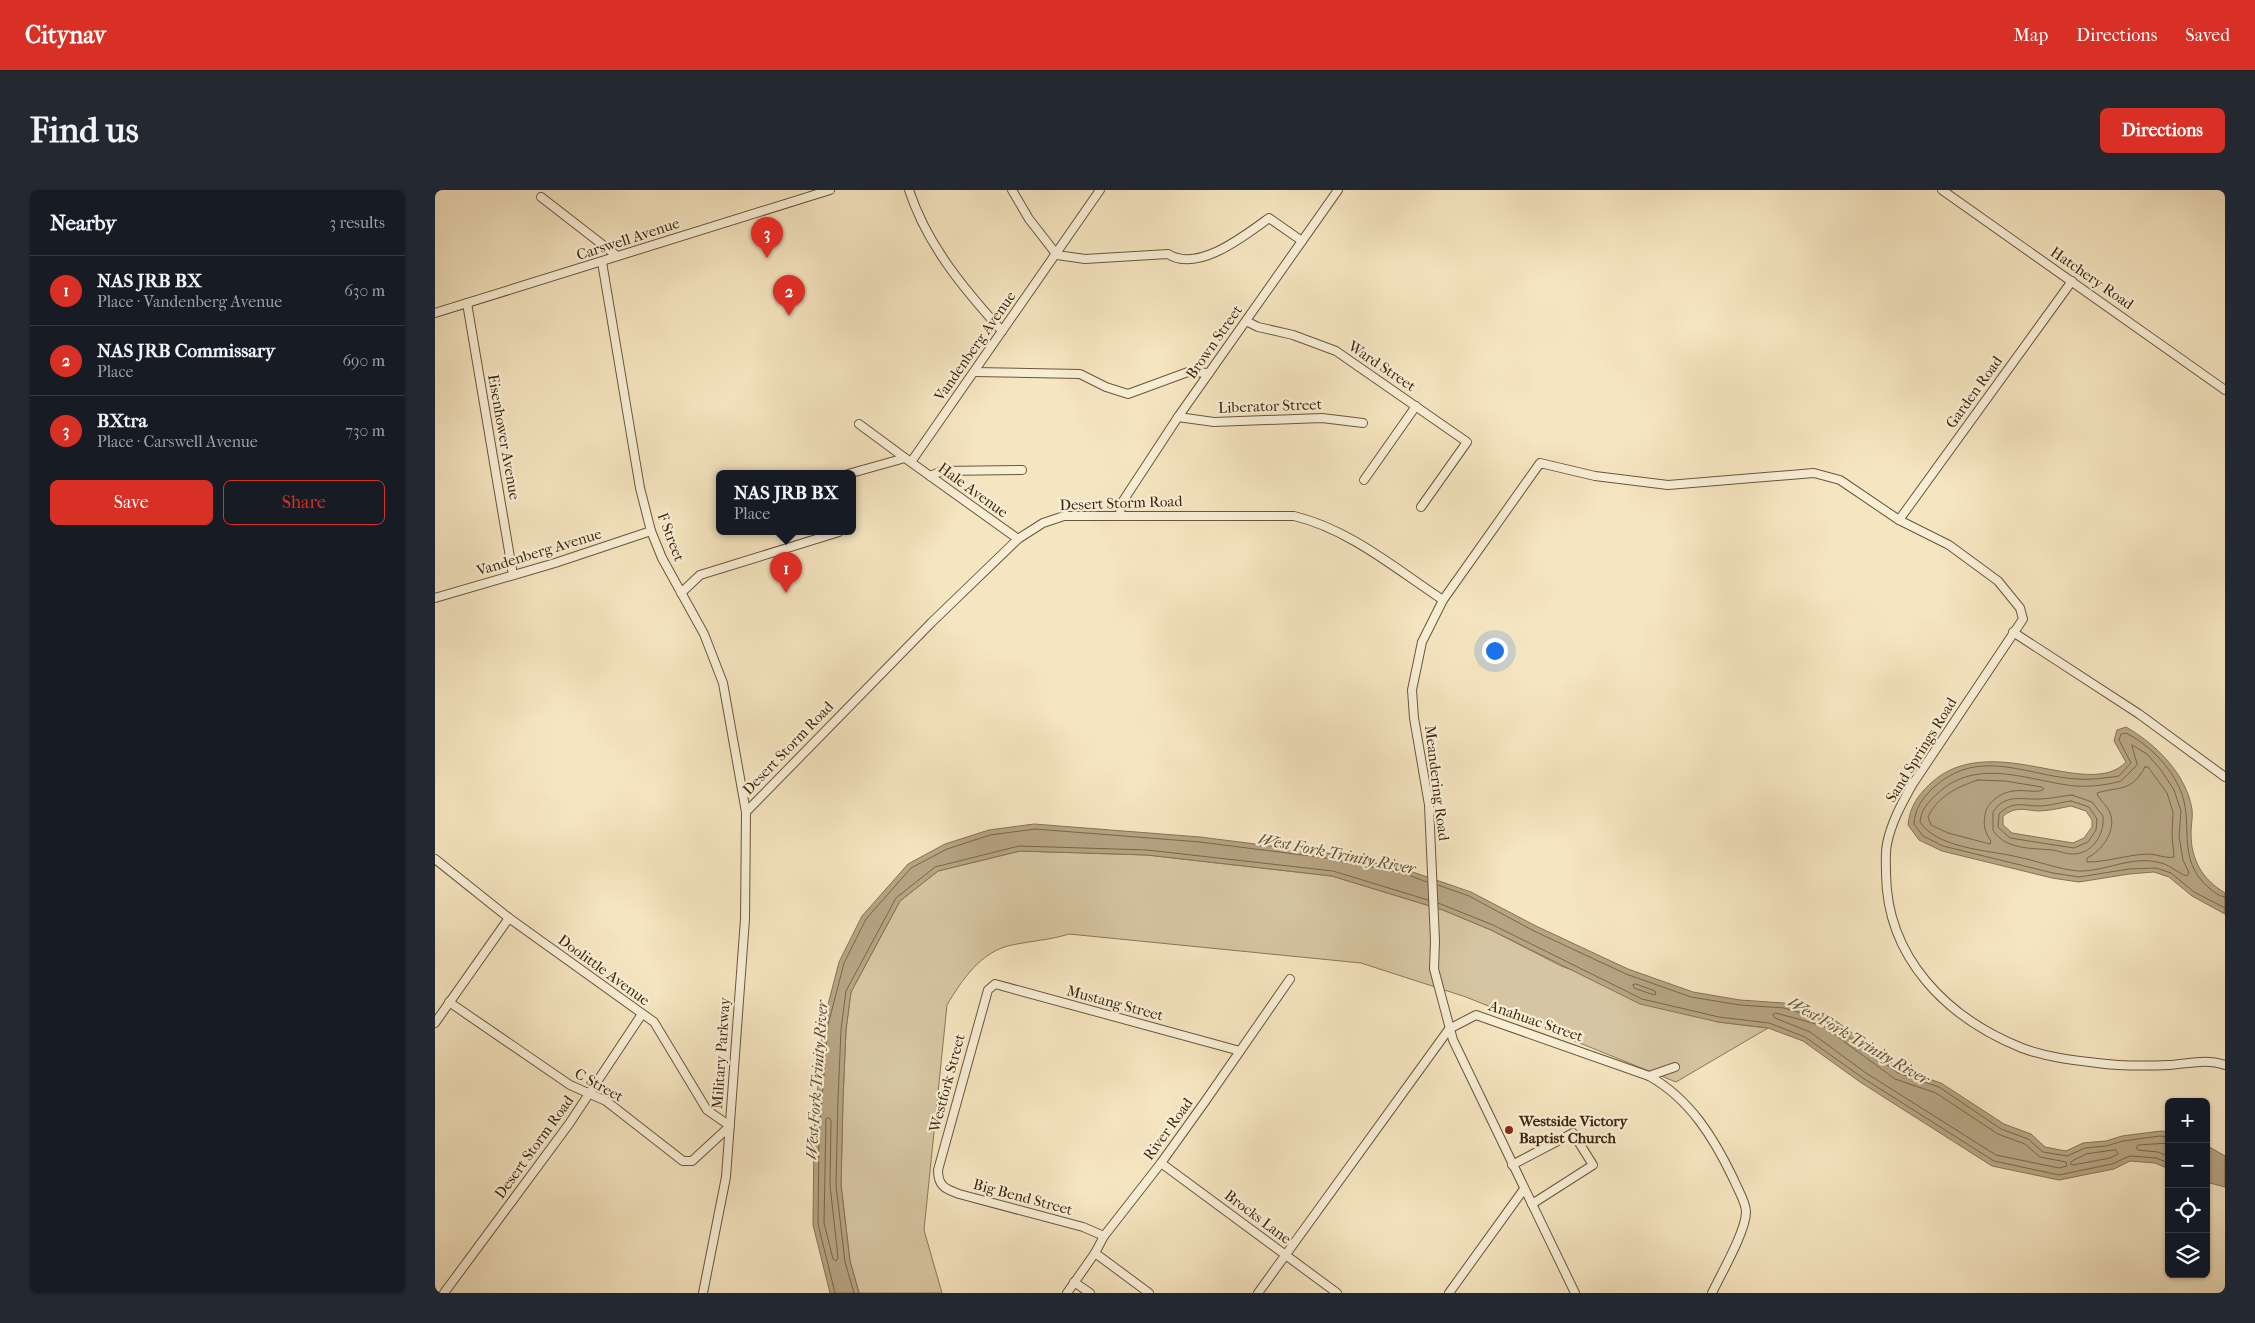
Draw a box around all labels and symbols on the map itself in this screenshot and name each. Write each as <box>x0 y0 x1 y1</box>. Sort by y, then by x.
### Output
street label: Carswell Avenue <box>574 214 682 264</box>
pin: 3 <box>751 217 783 258</box>
street label: Hatchery Road <box>2047 243 2138 314</box>
pin: 2 <box>773 275 805 316</box>
street label: Vandenberg Avenue <box>930 287 1020 405</box>
street label: Brown Street <box>1182 301 1246 382</box>
street label: Ward Street <box>1344 336 1420 396</box>
street label: Garden Road <box>1942 352 2007 432</box>
street label: Eisenhower Avenue <box>484 373 524 502</box>
street label: Liberator Street <box>1218 395 1323 417</box>
street label: Hale Avenue <box>935 459 1012 522</box>
street label: Desert Storm Road <box>1059 492 1184 514</box>
street label: F Street <box>653 510 689 565</box>
street label: Vandenberg Avenue <box>473 524 604 580</box>
pin: 1 <box>770 552 802 593</box>
your location <box>1482 638 1508 664</box>
street label: Sand Springs Road <box>1882 694 1961 806</box>
street label: Desert Storm Road <box>739 697 838 798</box>
street label: Meandering Road <box>1421 724 1453 843</box>
water label: West Fork Trinity River <box>1257 829 1419 878</box>
street label: Doolittle Avenue <box>555 931 654 1010</box>
street label: Mustang Street <box>1065 981 1166 1025</box>
water label: West Fork Trinity River <box>1785 992 1934 1090</box>
street label: Military Parkway <box>708 995 734 1110</box>
street label: Anahuac Street <box>1486 996 1586 1046</box>
water label: West Fork Trinity River <box>801 998 832 1160</box>
street label: Westfork Street <box>925 1031 969 1135</box>
street label: C Street <box>572 1064 627 1106</box>
street label: Desert Storm Road <box>491 1091 578 1202</box>
street label: River Road <box>1139 1094 1197 1164</box>
place label: Westside Victory Baptist Church <box>1518 1112 1629 1147</box>
marker: Westside Victory Baptist Church <box>1503 1124 1515 1136</box>
street label: Big Bend Street <box>971 1175 1075 1219</box>
street label: Brocks Lane <box>1221 1186 1295 1248</box>

